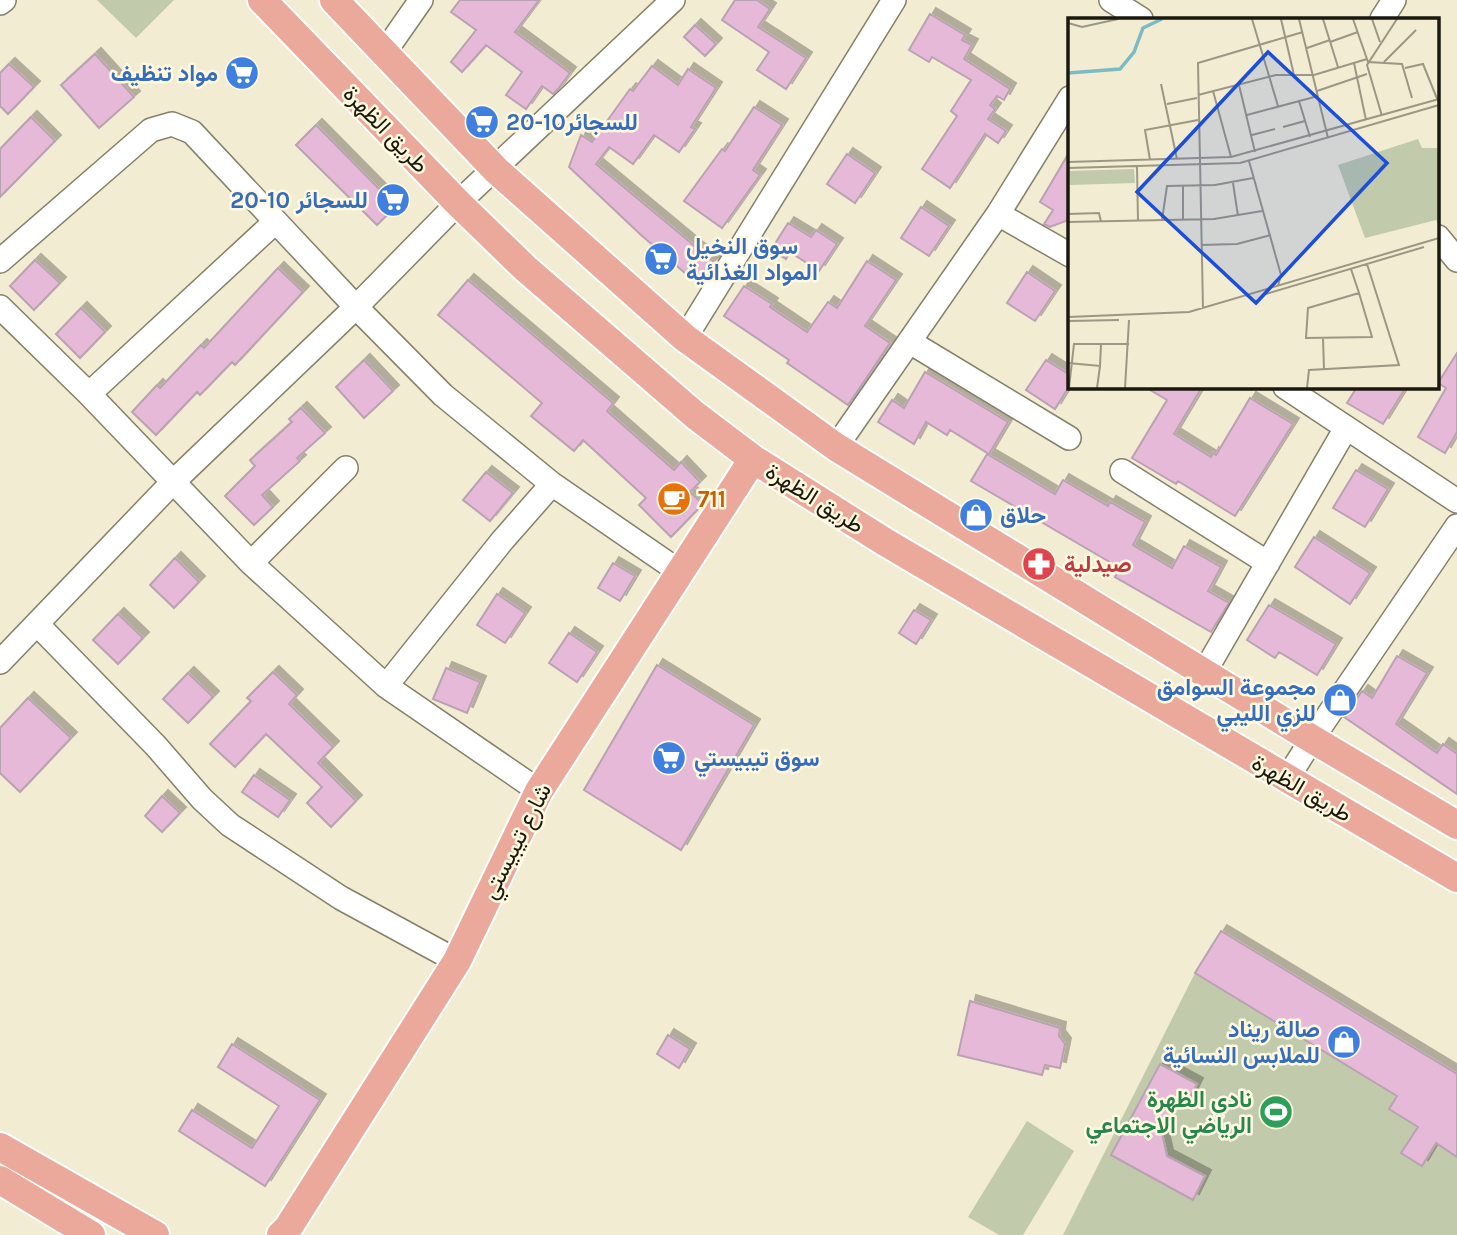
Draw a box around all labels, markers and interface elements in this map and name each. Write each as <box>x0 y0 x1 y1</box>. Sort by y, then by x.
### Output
inset map <box>1068 18 1440 388</box>
supermarket icon: مواد تنظيف <box>223 54 261 92</box>
place label: مواد تنظيف <box>111 60 218 88</box>
street label: طريق الظهرة <box>337 80 434 179</box>
supermarket icon: 20-10للسجائر <box>463 103 501 141</box>
place label: 20-10للسجائر <box>506 109 638 137</box>
supermarket icon: 20-10 للسجائر <box>374 181 412 219</box>
place label: 20-10 للسجائر <box>230 187 368 215</box>
place label: سوق النخيل المواد الغذائية <box>686 233 818 287</box>
supermarket icon: سوق النخيل المواد الغذائية <box>642 240 680 278</box>
street label: طريق الظهرة <box>760 458 869 540</box>
cafe icon: 711 <box>655 480 693 518</box>
place label: 711 <box>698 486 726 513</box>
shop icon: حلاق <box>957 496 995 534</box>
place label: حلاق <box>1000 502 1046 529</box>
pharmacy icon: صيدلية <box>1020 545 1058 583</box>
place label: صيدلية <box>1064 551 1132 578</box>
place label: مجموعة السوامق للزي الليبي <box>1157 674 1316 733</box>
shop icon: مجموعة السوامق للزي الليبي <box>1321 681 1359 719</box>
supermarket icon: سوق تيبيستي <box>650 739 688 777</box>
place label: سوق تيبيستي <box>694 745 820 778</box>
street label: طريق الظهرة <box>1246 749 1357 829</box>
street label: شارع تيبيستي <box>476 779 562 906</box>
place label: صالة ريناد للملابس النسائية <box>1163 1016 1320 1069</box>
shop icon: صالة ريناد للملابس النسائية <box>1325 1023 1363 1061</box>
place label: نادي الظهرة الرياضي الاجتماعي <box>1086 1086 1252 1145</box>
sports icon: نادي الظهرة الرياضي الاجتماعي <box>1257 1093 1295 1131</box>

